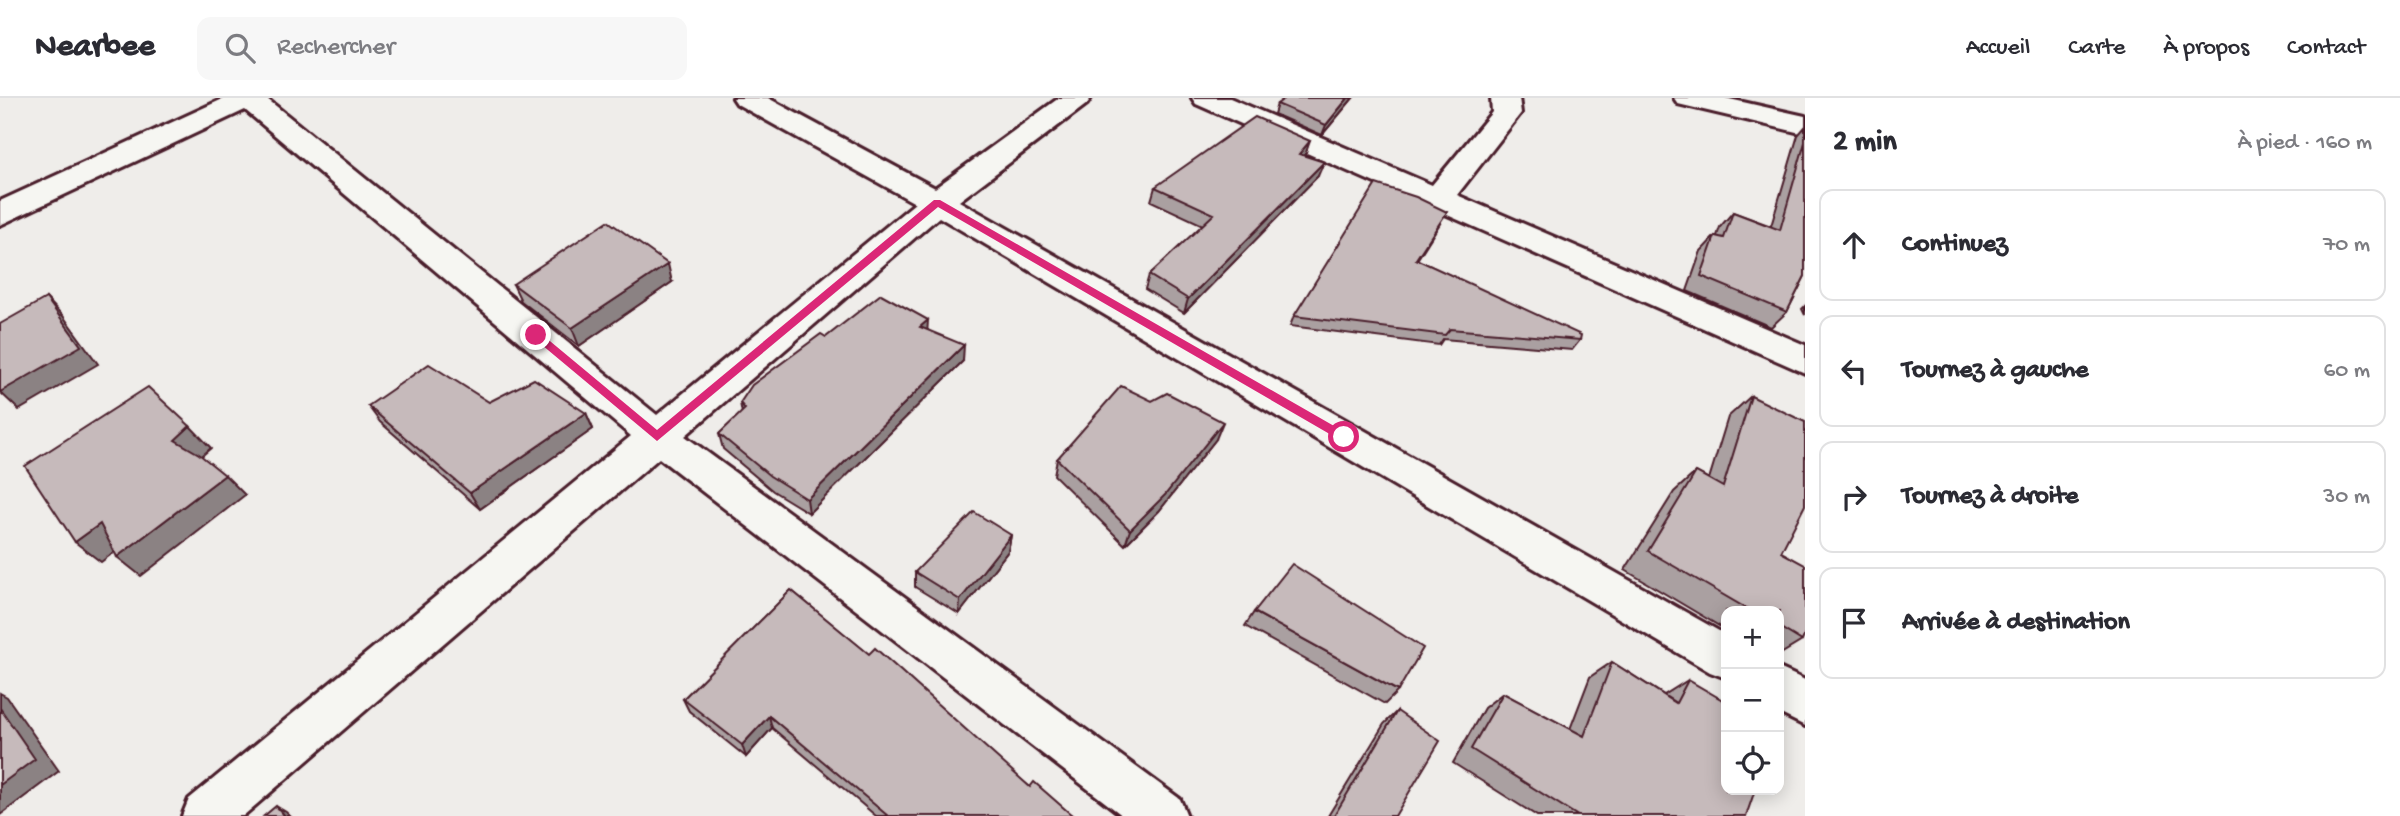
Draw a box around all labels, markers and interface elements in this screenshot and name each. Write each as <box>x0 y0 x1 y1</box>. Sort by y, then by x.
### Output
search box <box>197 17 687 80</box>
text: Nearbee <box>35 29 155 67</box>
icon: search <box>221 29 259 67</box>
text: Rechercher <box>277 33 395 64</box>
text: Accueil <box>1966 34 2030 63</box>
text: Carte <box>2068 34 2125 63</box>
text: À propos <box>2163 34 2249 63</box>
text: Contact <box>2287 34 2365 63</box>
text: 2 min <box>1833 126 1897 161</box>
text: À pied · 160 m <box>2237 130 2372 157</box>
icon: ahead <box>1835 226 1873 264</box>
text: Continuez <box>1902 230 2008 261</box>
text: 70 m <box>2323 232 2370 259</box>
route end <box>520 319 551 350</box>
icon: left <box>1835 352 1873 390</box>
text: Tournez à gauche <box>1902 356 2089 387</box>
text: 60 m <box>2324 358 2370 385</box>
route start <box>1328 421 1359 452</box>
icon: right <box>1835 478 1873 516</box>
text: Tournez à droite <box>1902 482 2079 513</box>
text: 30 m <box>2323 484 2370 511</box>
icon: arrive <box>1835 604 1873 642</box>
map controls <box>1721 606 1784 795</box>
button: + <box>1721 606 1784 669</box>
text: Arrivée à destination <box>1902 608 2130 639</box>
button: − <box>1721 669 1784 732</box>
button: locate <box>1721 732 1784 795</box>

